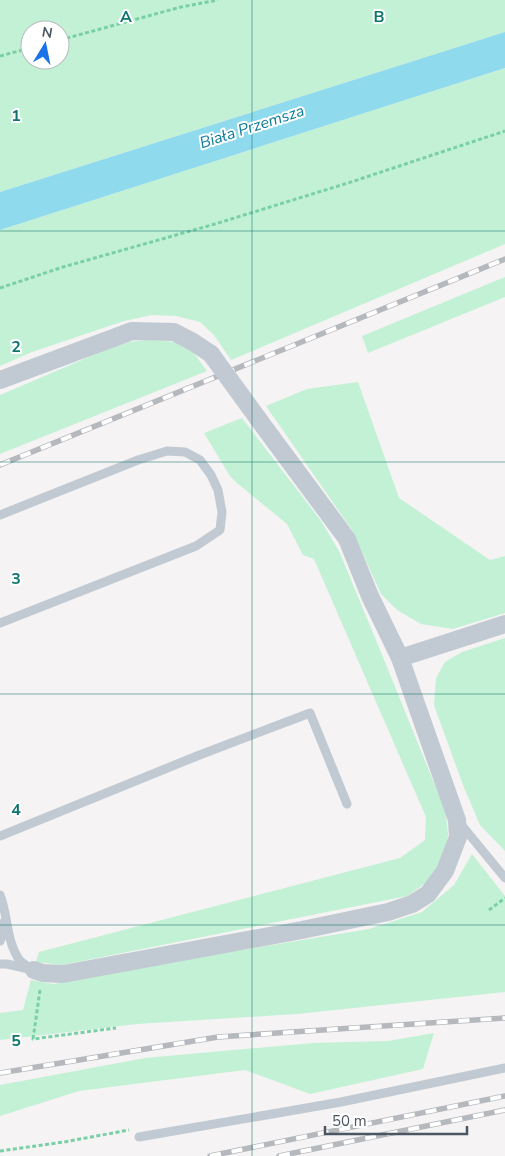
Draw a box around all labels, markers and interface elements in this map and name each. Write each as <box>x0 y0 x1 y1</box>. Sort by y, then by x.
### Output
text: A <box>120 6 132 28</box>
text: B <box>373 6 385 28</box>
north arrow <box>20 20 70 70</box>
text: N <box>40 22 54 43</box>
water label: Biała Przemsza <box>197 100 307 154</box>
text: 1 <box>11 105 21 127</box>
text: 2 <box>11 336 21 358</box>
text: 3 <box>11 568 21 590</box>
text: 4 <box>11 799 21 821</box>
text: 5 <box>11 1030 21 1052</box>
scale bar <box>325 1104 468 1136</box>
text: 50 m <box>332 1111 367 1131</box>

